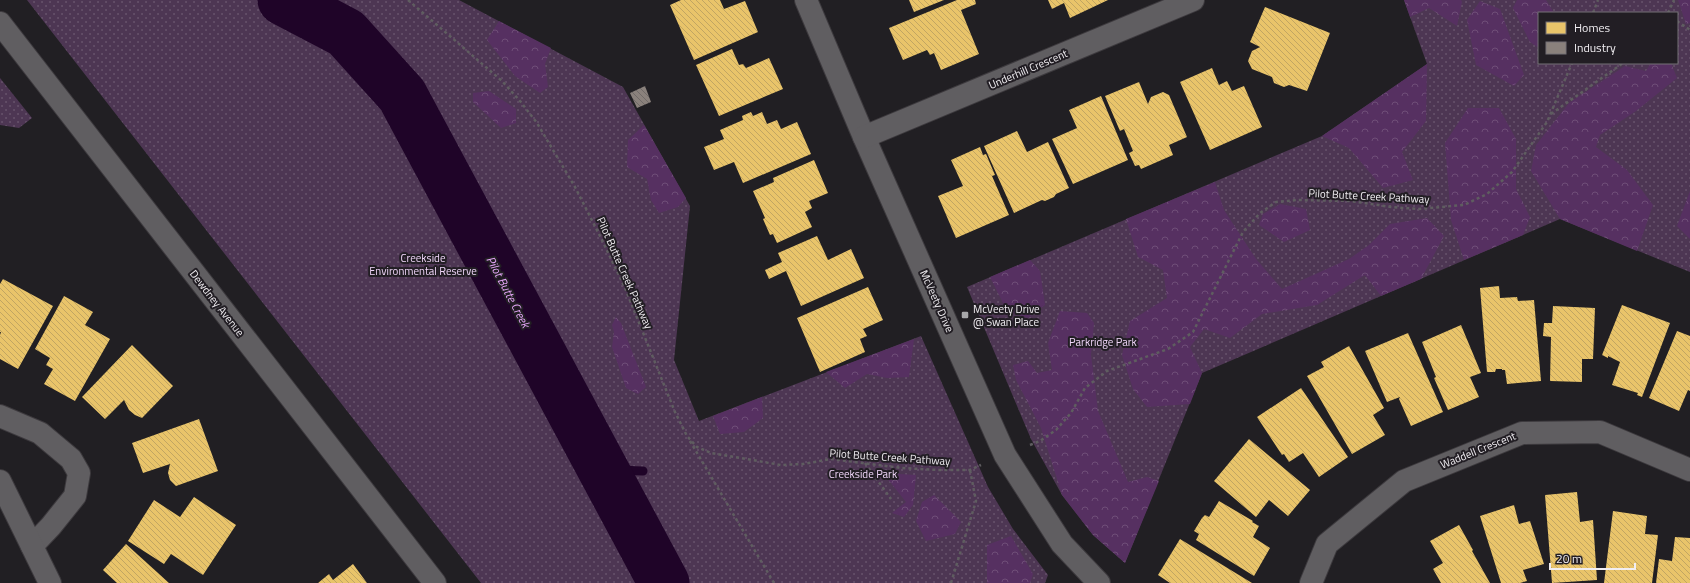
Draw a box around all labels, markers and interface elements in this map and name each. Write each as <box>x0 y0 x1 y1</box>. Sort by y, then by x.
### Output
legend <box>1538 12 1678 64</box>
text: Homes <box>1574 18 1610 37</box>
text: Industry <box>1574 38 1616 57</box>
street label: Underhill Crescent <box>986 45 1070 93</box>
street label: Pilot Butte Creek Pathway <box>1308 185 1431 207</box>
street label: Pilot Butte Creek Pathway <box>593 214 657 332</box>
park label: Creekside Environmental Reserve <box>369 250 477 279</box>
water label: Pilot Butte Creek <box>482 253 536 332</box>
street label: Dewdney Avenue <box>186 266 248 340</box>
street label: McVeety Drive <box>916 267 958 335</box>
place label: McVeety Drive @ Swan Place <box>973 301 1040 330</box>
marker: McVeety Drive @ Swan Place <box>960 310 970 320</box>
park label: Parkridge Park <box>1069 334 1138 350</box>
street label: Waddell Crescent <box>1438 428 1518 472</box>
street label: Pilot Butte Creek Pathway <box>829 445 952 469</box>
park label: Creekside Park <box>829 466 898 482</box>
scale bar <box>1550 545 1635 571</box>
text: 20 m <box>1556 549 1582 568</box>

